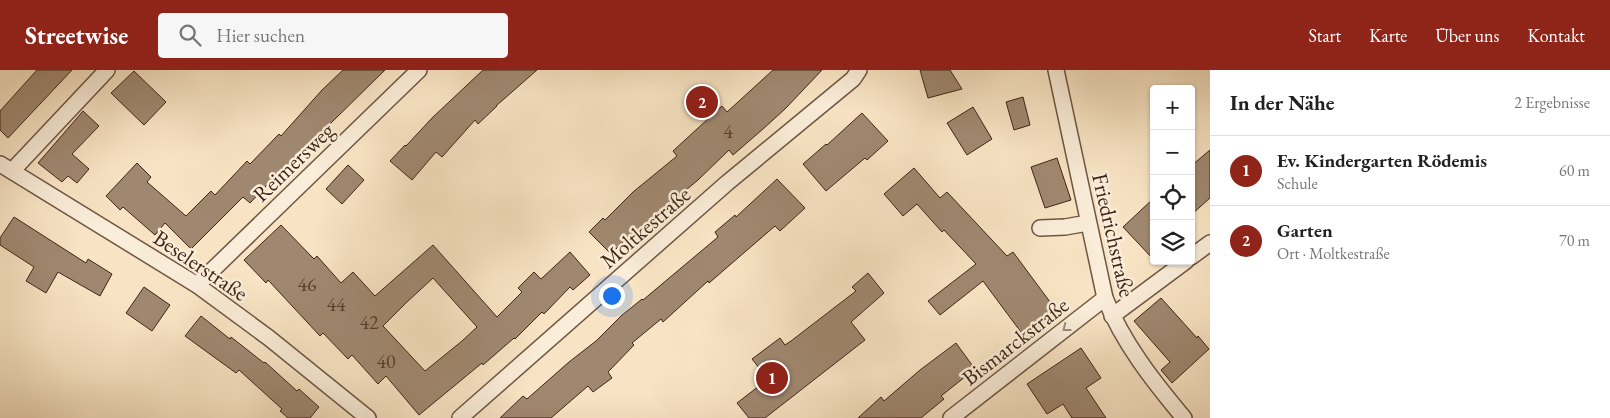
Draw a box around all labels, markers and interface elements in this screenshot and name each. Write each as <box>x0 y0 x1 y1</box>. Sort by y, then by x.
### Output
search box <box>158 13 508 58</box>
text: Streetwise <box>25 20 128 51</box>
icon: search <box>176 21 204 49</box>
text: Hier suchen <box>216 23 305 48</box>
text: Start <box>1308 24 1341 47</box>
text: Karte <box>1369 24 1407 47</box>
text: Über uns <box>1435 24 1499 47</box>
text: Kontakt <box>1527 24 1585 47</box>
pin: 2 <box>686 83 718 121</box>
map controls <box>1150 85 1195 265</box>
button: + <box>1150 85 1195 130</box>
text: In der Nähe <box>1230 89 1335 116</box>
text: 2 Ergebnisse <box>1514 92 1590 113</box>
street label: Reimersweg <box>246 116 341 208</box>
house number: 4 <box>723 118 733 144</box>
button: − <box>1150 130 1195 175</box>
text: Ev. Kindergarten Rödemis <box>1277 148 1487 173</box>
text: 1 <box>1242 160 1250 181</box>
text: 60 m <box>1559 160 1590 181</box>
street label: Friedrichstraße <box>1085 170 1142 300</box>
text: Schule <box>1277 173 1318 194</box>
button: locate <box>1150 175 1195 220</box>
street label: Moltkestraße <box>594 180 697 275</box>
text: Garten <box>1277 218 1333 243</box>
button: layers <box>1150 220 1195 265</box>
street label: Beselerstraße <box>148 223 254 308</box>
text: 2 <box>1242 230 1250 251</box>
text: 70 m <box>1559 230 1590 251</box>
text: Ort · Moltkestraße <box>1277 243 1390 264</box>
house number: 46 <box>297 271 317 297</box>
your location <box>599 283 625 309</box>
street label: Bismarckstraße <box>956 290 1075 392</box>
house number: 44 <box>326 291 346 317</box>
house number: 42 <box>359 309 379 335</box>
one-way arrow <box>1063 323 1072 331</box>
house number: 40 <box>376 348 396 374</box>
pin: 1 <box>756 359 788 397</box>

